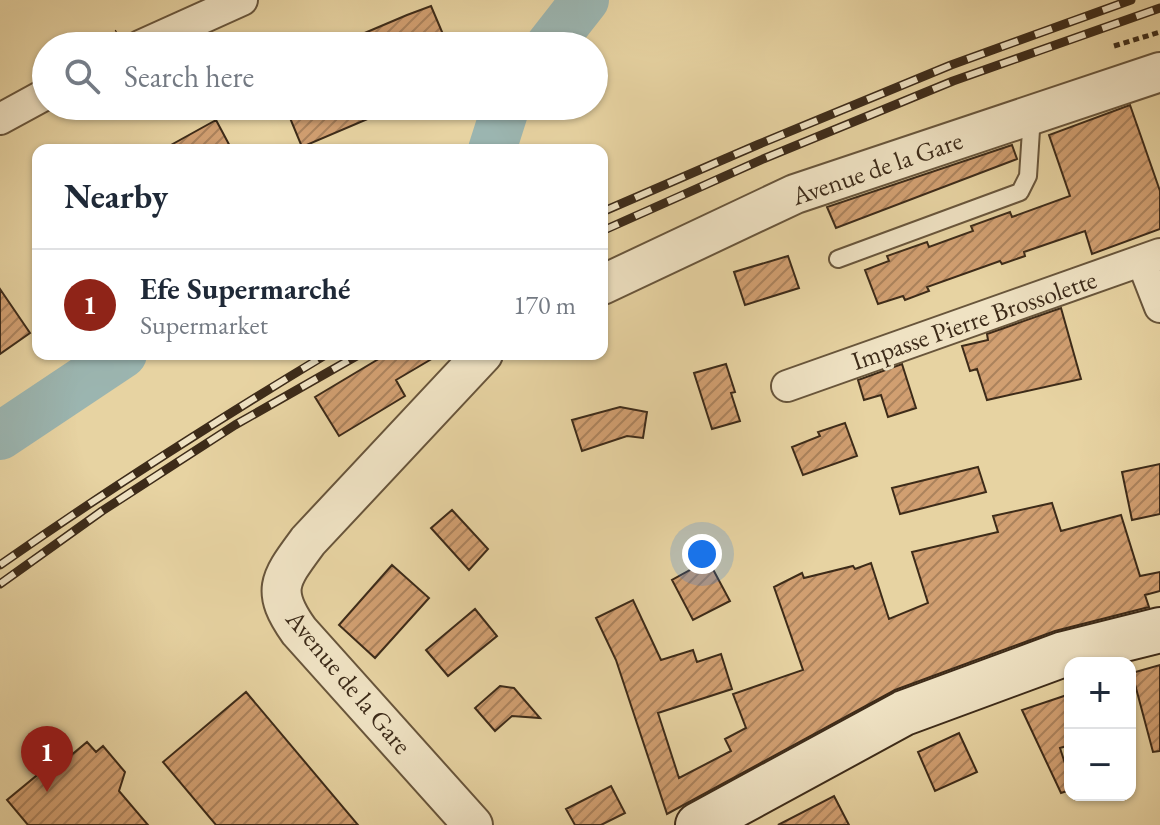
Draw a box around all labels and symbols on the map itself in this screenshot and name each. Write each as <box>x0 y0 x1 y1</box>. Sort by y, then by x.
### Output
street label: Avenue de la Gare <box>786 123 967 213</box>
street label: Impasse Pierre Brossolette <box>847 262 1101 378</box>
your location <box>682 534 722 574</box>
street label: Avenue de la Gare <box>278 602 419 761</box>
pin: 1 <box>21 726 73 792</box>

